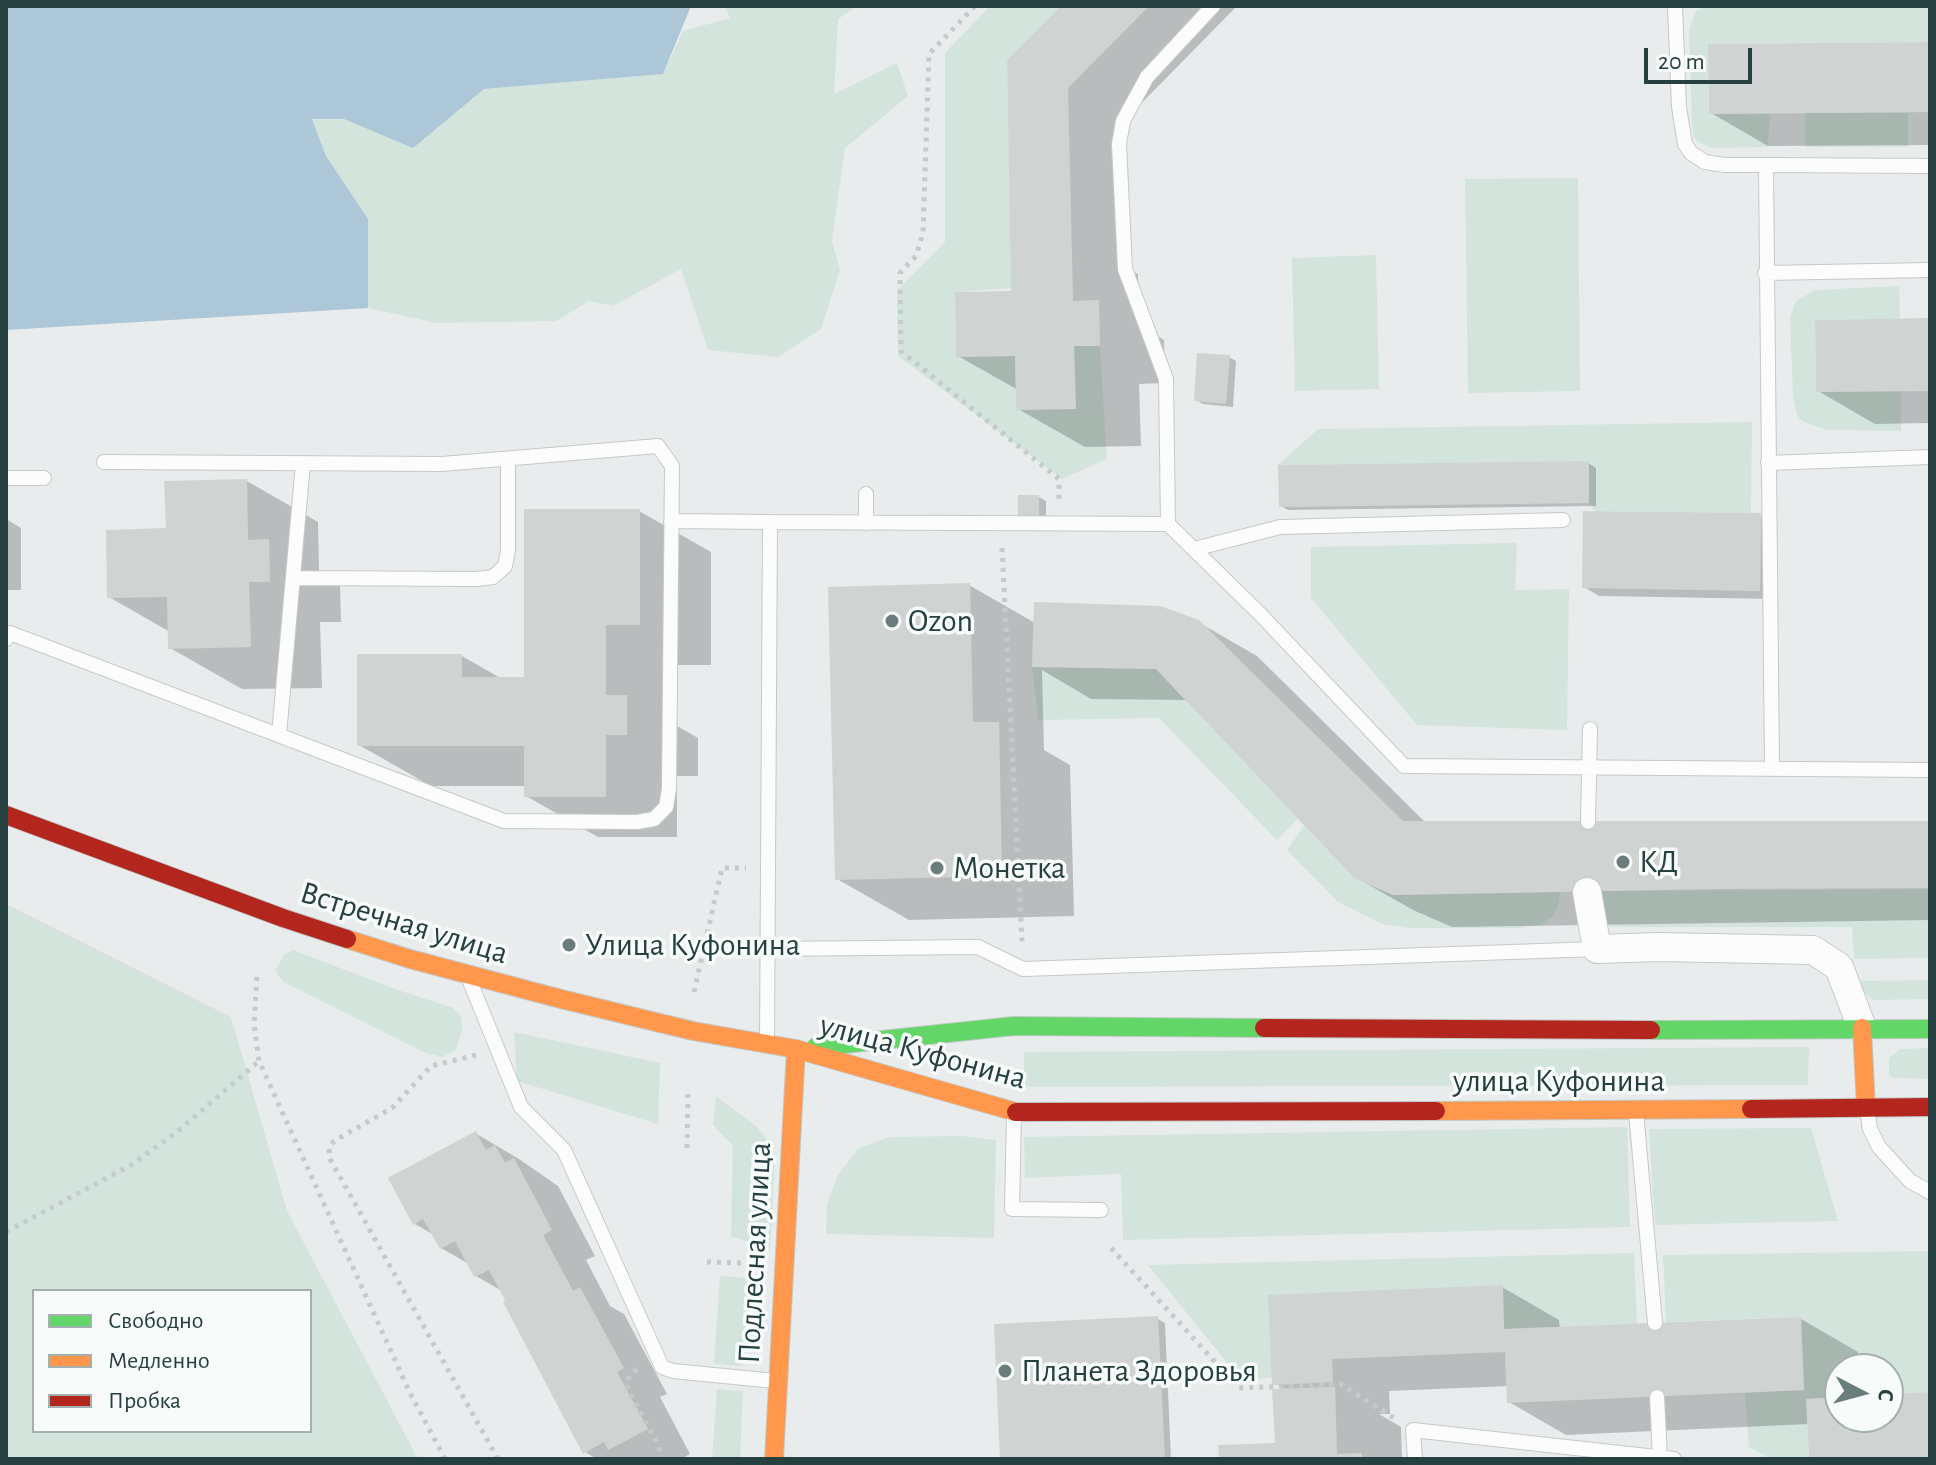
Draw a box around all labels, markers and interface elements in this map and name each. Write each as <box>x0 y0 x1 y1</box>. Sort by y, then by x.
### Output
scale bar <box>1648 32 1756 82</box>
text: 20 m <box>1658 50 1705 74</box>
place label: Ozon <box>908 602 973 640</box>
marker: Ozon <box>883 612 901 630</box>
place label: КД <box>1639 843 1678 881</box>
place label: Монетка <box>953 849 1066 887</box>
marker: КД <box>1614 853 1632 871</box>
marker: Монетка <box>928 859 946 877</box>
street label: Встречная улица <box>295 873 513 973</box>
place label: Улица Куфонина <box>585 926 800 964</box>
marker: Улица Куфонина <box>560 936 578 954</box>
street label: улица Куфонина <box>816 1006 1030 1098</box>
street label: улица Куфонина <box>1453 1062 1665 1100</box>
street label: Подлесная улица <box>730 1141 780 1365</box>
legend <box>32 1289 312 1433</box>
text: Свободно <box>108 1309 203 1333</box>
text: Медленно <box>108 1349 210 1373</box>
place label: Планета Здоровья <box>1021 1352 1257 1390</box>
north arrow <box>1824 1353 1904 1433</box>
marker: Планета Здоровья <box>996 1362 1014 1380</box>
text: С <box>1874 1388 1897 1402</box>
text: Пробка <box>108 1389 181 1413</box>

